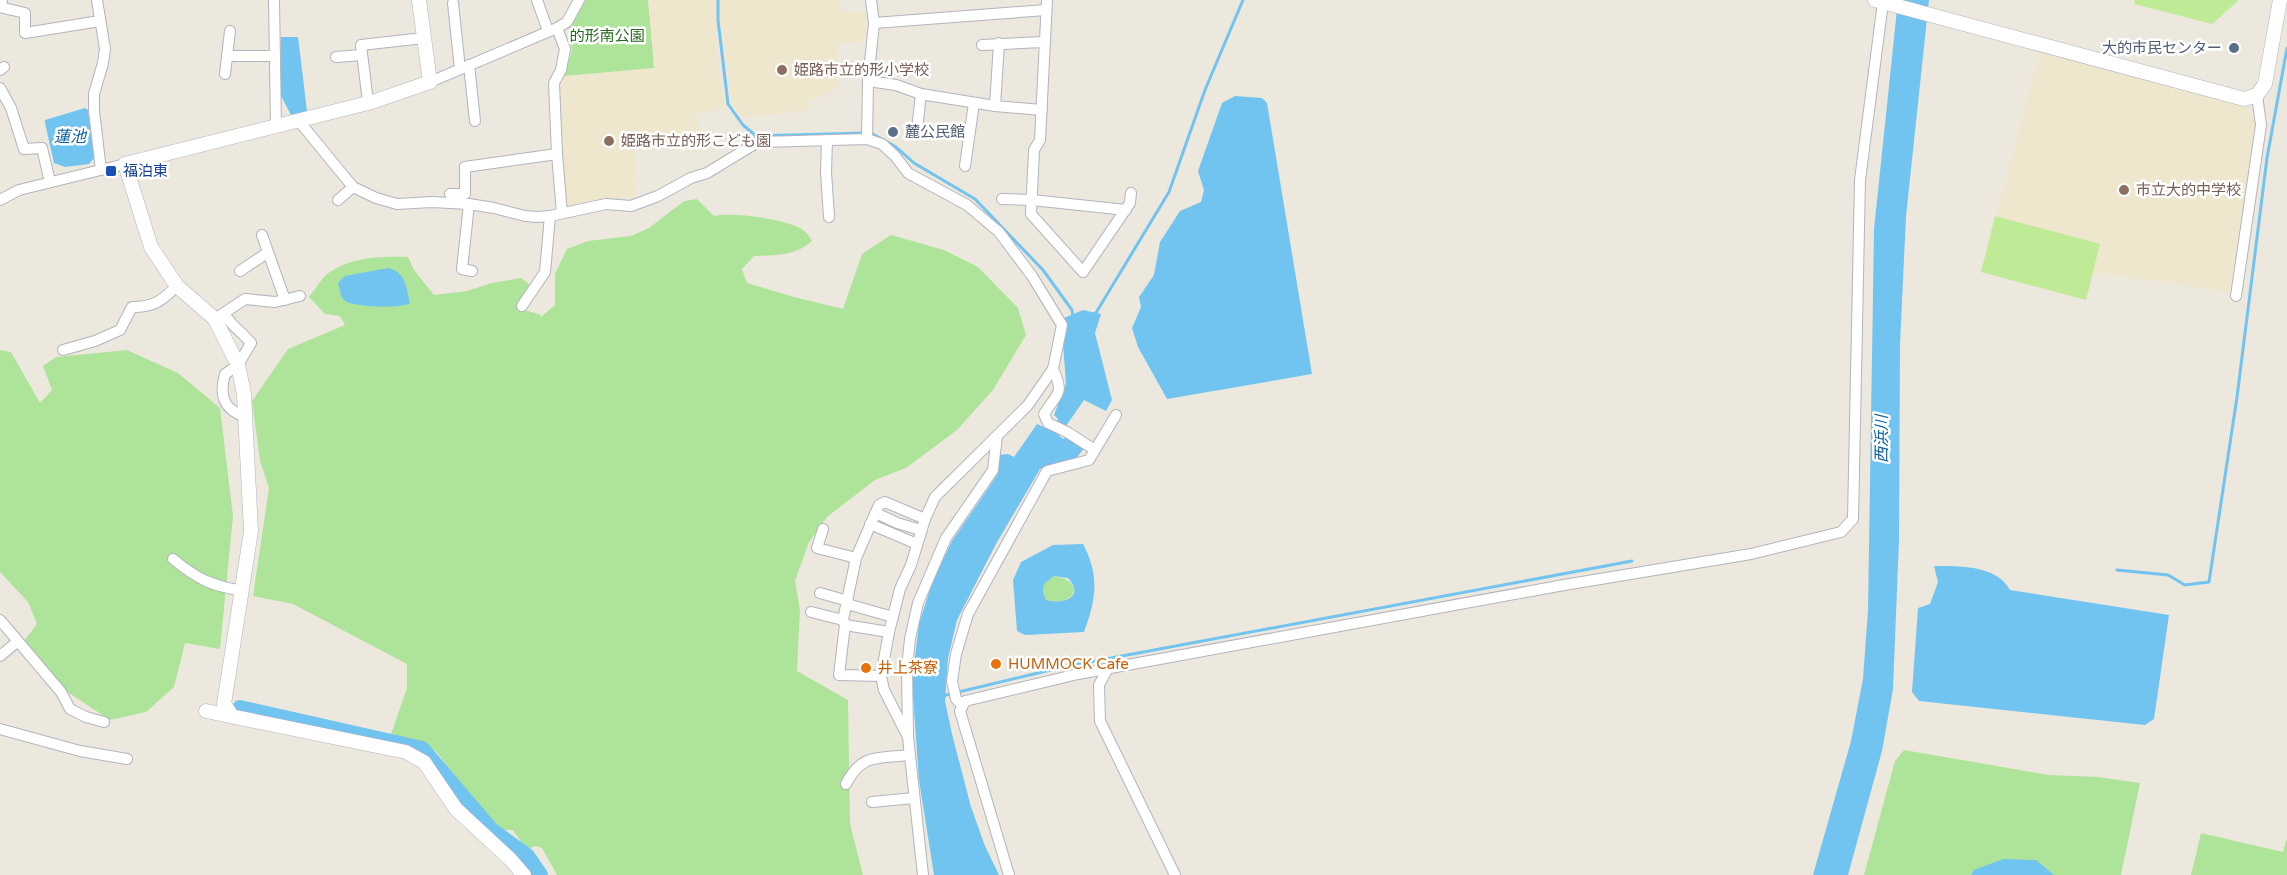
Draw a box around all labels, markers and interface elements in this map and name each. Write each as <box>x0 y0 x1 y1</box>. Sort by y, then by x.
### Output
park label: 的形南公園 <box>569 27 645 45</box>
place label: 大的市民センター <box>2102 39 2222 57</box>
marker: 大的市民センター <box>2227 41 2241 55</box>
place label: 姫路市立的形小学校 <box>794 61 929 79</box>
marker: 姫路市立的形小学校 <box>775 63 789 77</box>
place label: 麓公民館 <box>905 123 965 141</box>
marker: 麓公民館 <box>886 125 900 139</box>
water label: 蓮池 <box>54 127 88 147</box>
place label: 姫路市立的形こども園 <box>621 132 771 150</box>
marker: 姫路市立的形こども園 <box>602 134 616 148</box>
place label: 福泊東 <box>123 162 168 180</box>
marker: 福泊東 <box>104 164 118 178</box>
place label: 市立大的中学校 <box>2136 181 2241 199</box>
marker: 市立大的中学校 <box>2117 183 2131 197</box>
water label: 西浜川 <box>1872 413 1892 463</box>
place label: HUMMOCK Cafe <box>1008 655 1129 673</box>
marker: HUMMOCK Cafe <box>989 657 1003 671</box>
place label: 井上茶寮 <box>878 659 938 677</box>
marker: 井上茶寮 <box>859 661 873 675</box>

